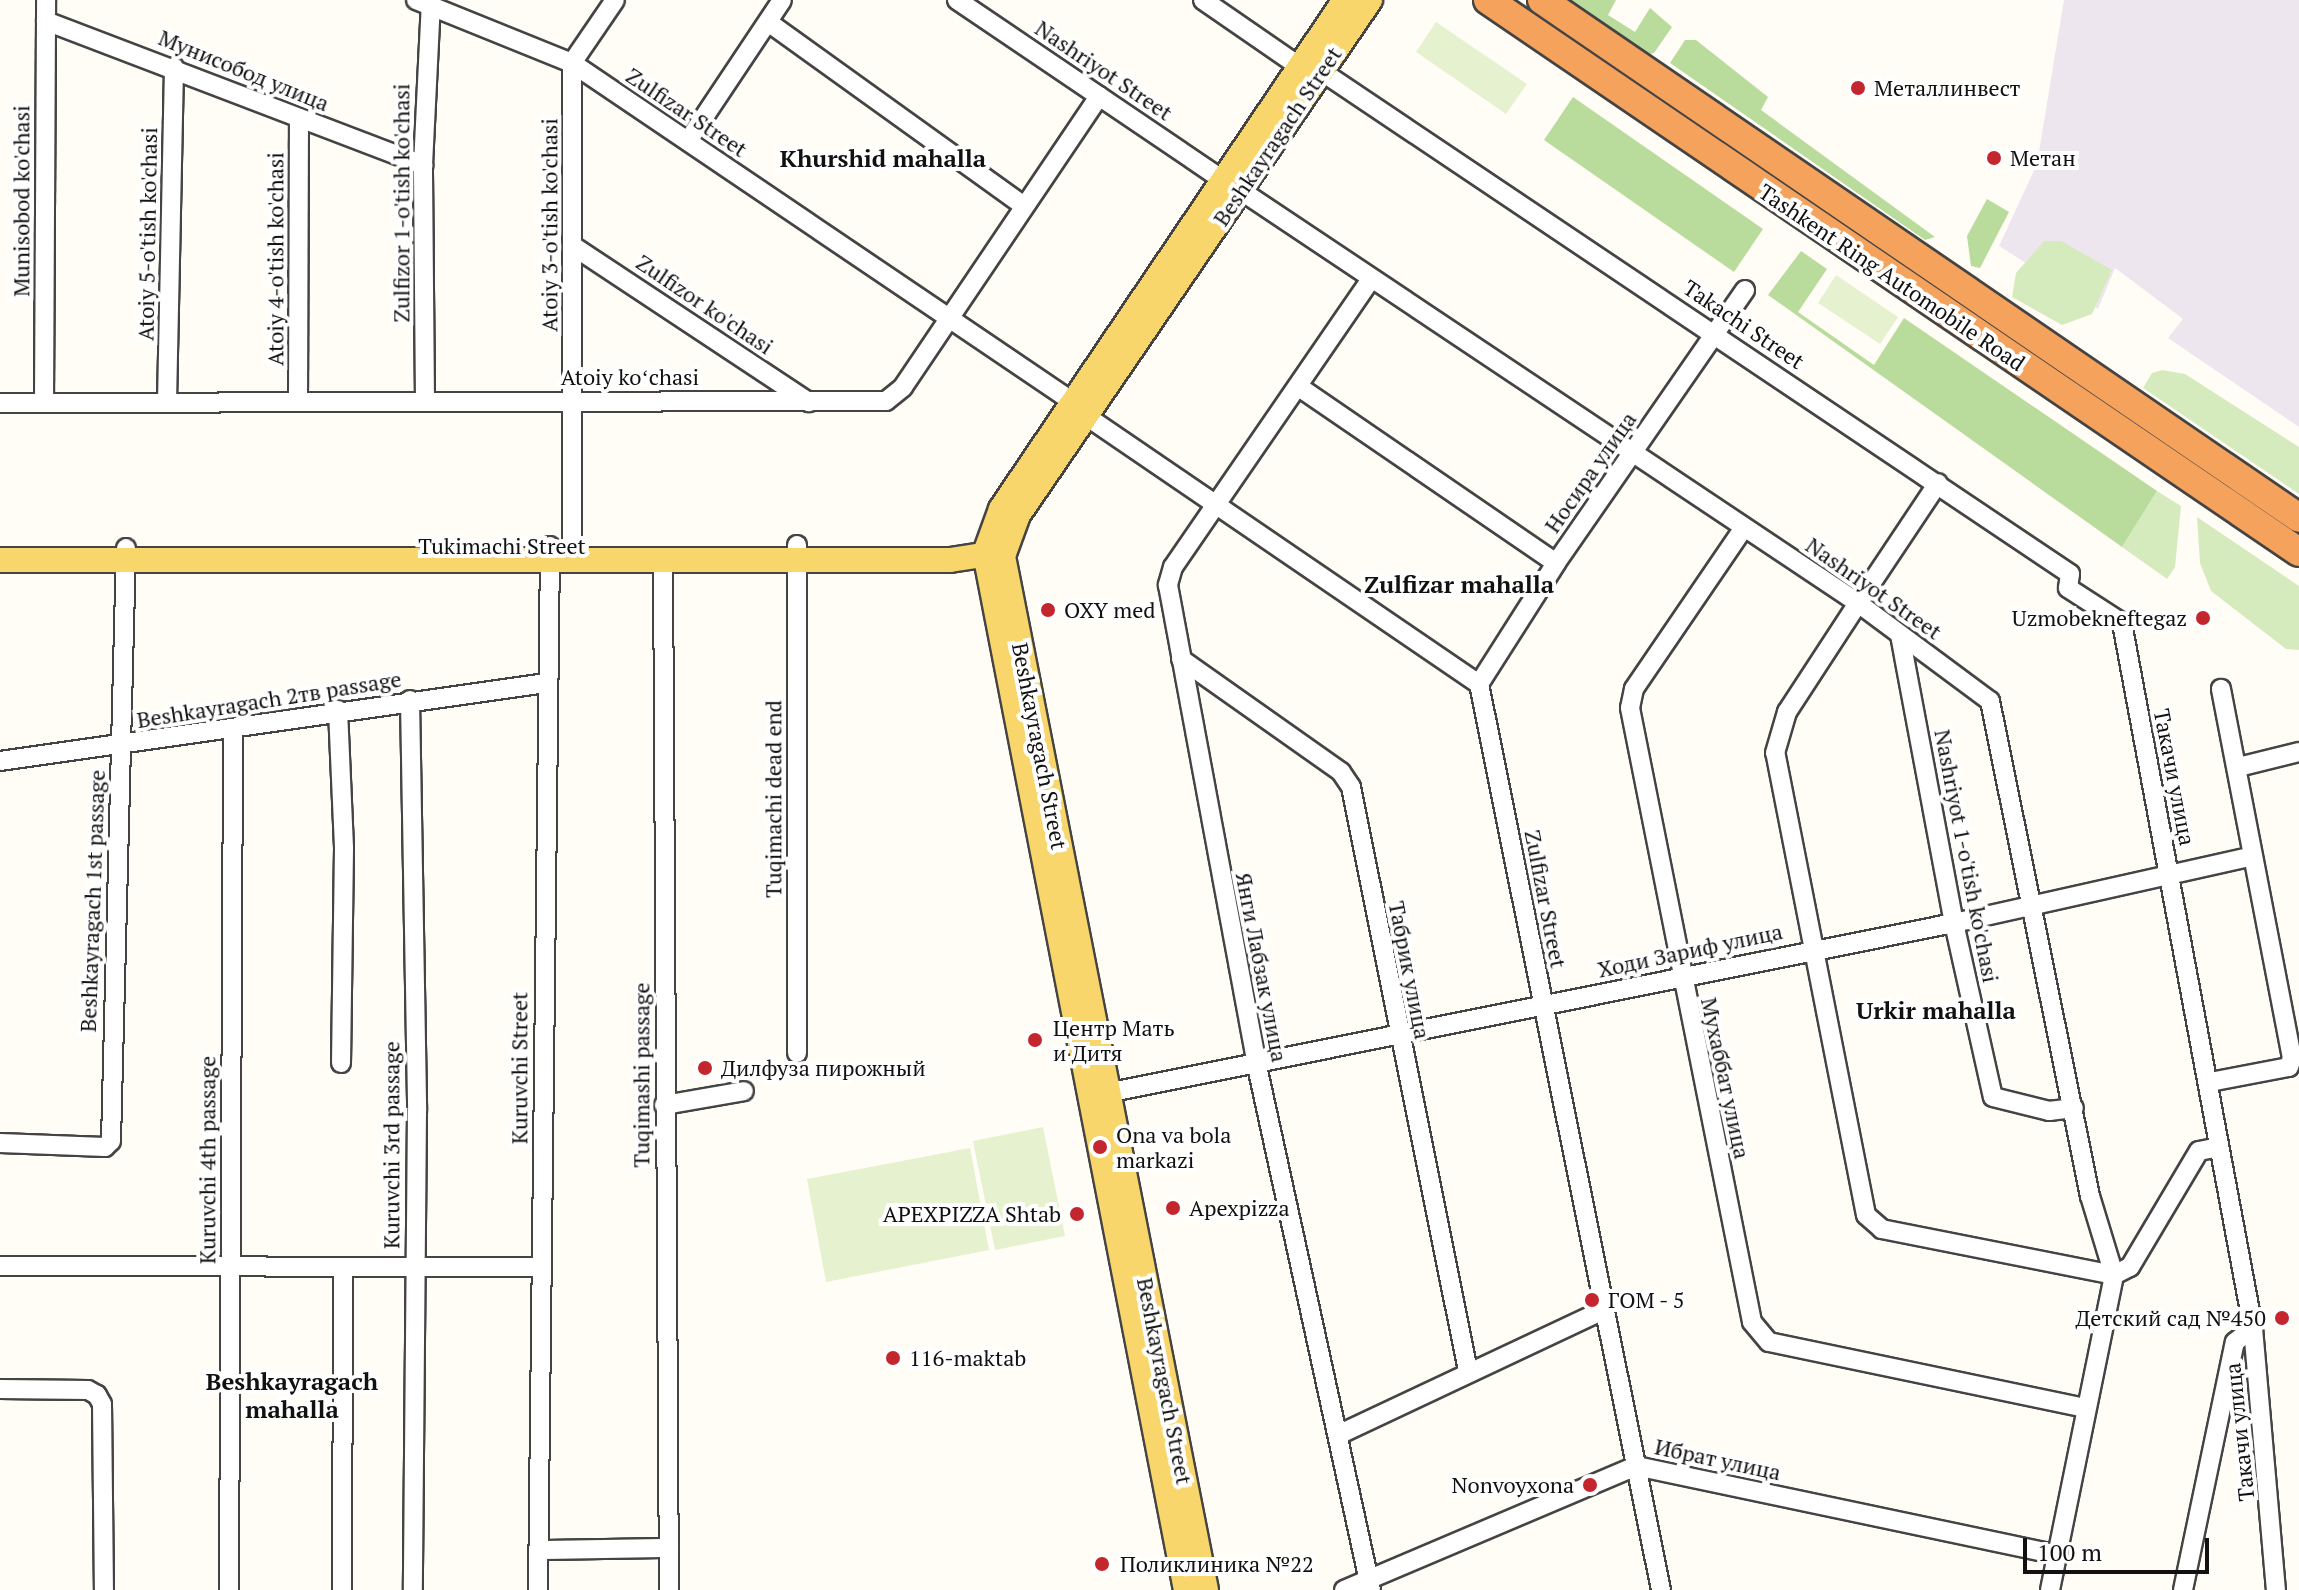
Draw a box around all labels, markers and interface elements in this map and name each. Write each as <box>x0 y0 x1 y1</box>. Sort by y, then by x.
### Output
street label: Nashriyot Street <box>1030 14 1178 126</box>
street label: Мунисобод улица <box>155 24 333 116</box>
street label: Beshkayragach Street <box>1207 42 1347 230</box>
street label: Zulfizar Street <box>622 62 752 162</box>
place label: Металлинвест <box>1874 75 2020 101</box>
marker: Металлинвест <box>1849 79 1867 97</box>
street label: Zulfizor 1-o'tish ko'chasi <box>388 84 414 322</box>
street label: Munisobod ko'chasi <box>8 105 34 297</box>
street label: Atoiy 3-o'tish ko'chasi <box>536 118 562 332</box>
street label: Atoiy 5-o'tish ko'chasi <box>132 127 162 341</box>
district label: Khurshid mahalla <box>780 145 986 173</box>
place label: Метан <box>2010 145 2076 171</box>
marker: Метан <box>1985 149 2003 167</box>
street label: Atoiy 4-o'tish ko'chasi <box>262 152 288 366</box>
street label: Tashkent Ring Automobile Road <box>1754 178 2030 376</box>
street label: Zulfizor ko'chasi <box>632 249 778 359</box>
street label: Takachi Street <box>1678 274 1810 374</box>
street label: Atoiy koʻchasi <box>561 364 699 390</box>
street label: Носира улица <box>1539 406 1641 538</box>
street label: Nashriyot Street <box>1801 531 1947 645</box>
street label: Tukimachi Street <box>418 533 586 559</box>
district label: Zulfizar mahalla <box>1364 571 1554 599</box>
place label: OXY med <box>1064 597 1156 623</box>
marker: OXY med <box>1039 601 1057 619</box>
place label: Uzmobekneftegaz <box>2012 605 2187 631</box>
marker: Uzmobekneftegaz <box>2194 609 2212 627</box>
street label: Beshkayragach Street <box>1007 640 1073 852</box>
street label: Beshkayragach 2тв passage <box>135 665 403 733</box>
street label: Tuqimachi dead end <box>760 700 786 898</box>
street label: Такачи улица <box>2149 706 2201 848</box>
street label: Nashriyot 1-o'tish ko'chasi <box>1929 727 2005 985</box>
street label: Beshkayragach 1st passage <box>74 769 110 1033</box>
street label: Zulfizar Street <box>1520 828 1572 970</box>
street label: Янги Лабзак улица <box>1231 870 1293 1064</box>
street label: Табрик улица <box>1384 899 1436 1041</box>
street label: Ходи Зариф улица <box>1595 918 1785 982</box>
street label: Tuqimashi passage <box>628 982 654 1168</box>
street label: Kuruvchi Street <box>506 992 532 1144</box>
street label: Мухаббат улица <box>1696 995 1756 1161</box>
district label: Urkir mahalla <box>1856 997 2016 1025</box>
place label: Центр Мать и Дитя <box>1053 1014 1175 1066</box>
marker: Центр Мать и Дитя <box>1024 1029 1046 1051</box>
street label: Kuruvchi 3rd passage <box>378 1041 404 1249</box>
place label: Дилфуза пирожный <box>721 1055 926 1081</box>
street label: Kuruvchi 4th passage <box>194 1056 220 1264</box>
marker: Дилфуза пирожный <box>696 1059 714 1077</box>
place label: Ona va bola markazi <box>1116 1121 1231 1172</box>
marker: Ona va bola markazi <box>1091 1138 1109 1156</box>
place label: Apexpizza <box>1189 1195 1290 1221</box>
marker: Apexpizza <box>1164 1199 1182 1217</box>
place label: APEXPIZZA Shtab <box>882 1201 1061 1227</box>
marker: APEXPIZZA Shtab <box>1068 1205 1086 1223</box>
street label: Beshkayragach Street <box>1132 1275 1198 1487</box>
place label: ГОМ - 5 <box>1608 1287 1686 1313</box>
marker: ГОМ - 5 <box>1583 1291 1601 1309</box>
place label: Детский сад №450 <box>2076 1305 2266 1331</box>
marker: Детский сад №450 <box>2273 1309 2291 1327</box>
place label: 116-maktab <box>909 1345 1026 1371</box>
marker: 116-maktab <box>884 1349 902 1367</box>
street label: Такачи улица <box>2219 1362 2259 1502</box>
district label: Beshkayragach mahalla <box>206 1368 378 1424</box>
street label: Ибрат улица <box>1652 1433 1784 1485</box>
place label: Nonvoyxona <box>1452 1472 1574 1498</box>
marker: Nonvoyxona <box>1581 1476 1599 1494</box>
scale bar <box>2027 1522 2213 1572</box>
text: 100 m <box>2037 1536 2102 1568</box>
place label: Поликлиника №22 <box>1120 1551 1314 1577</box>
marker: Поликлиника №22 <box>1091 1553 1113 1575</box>

